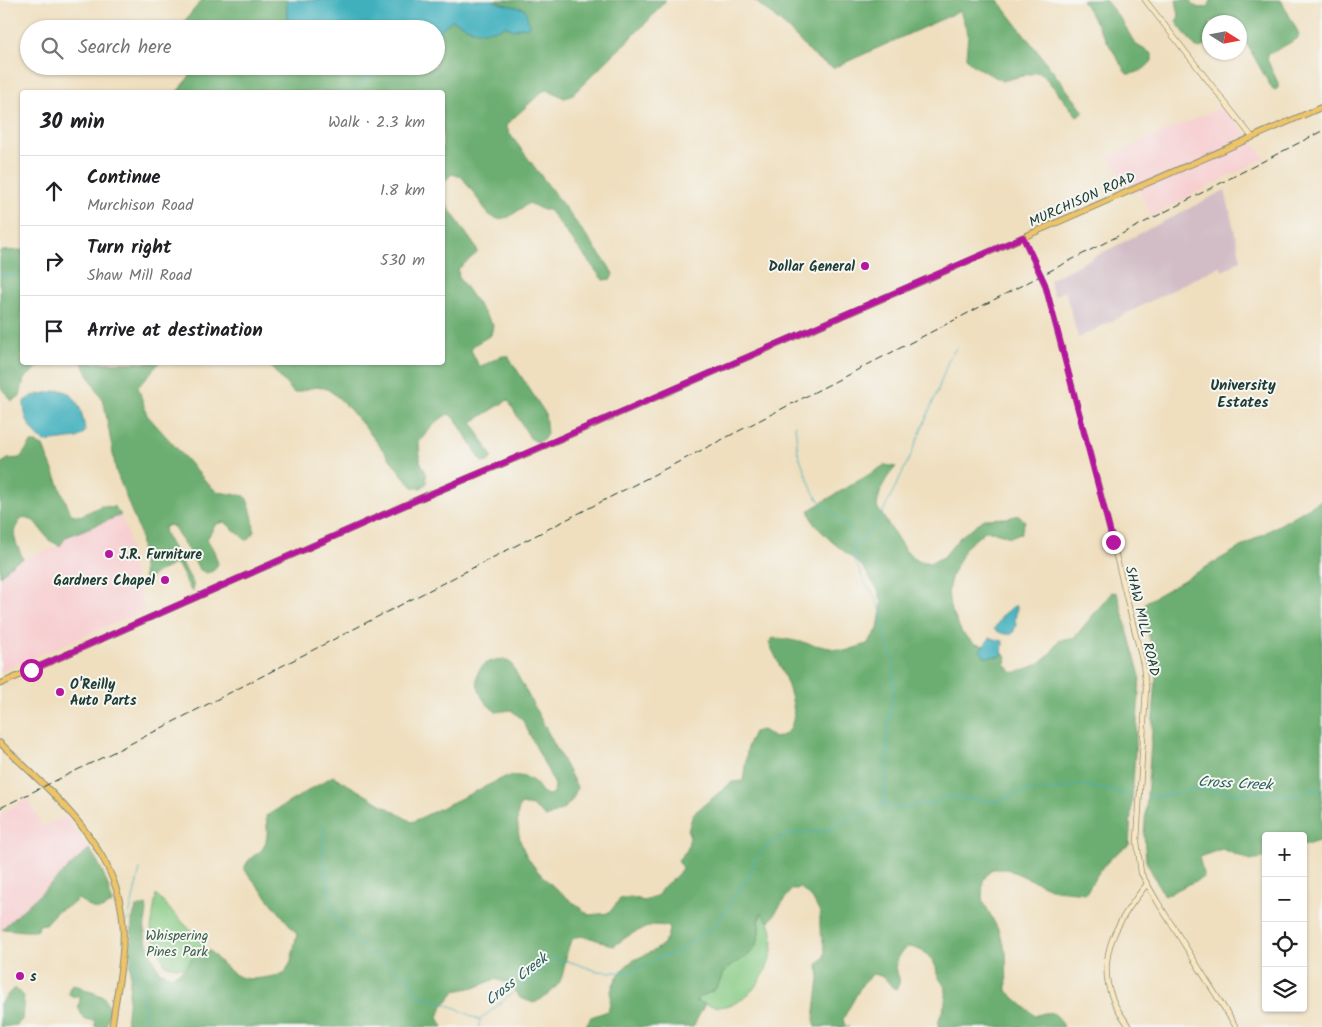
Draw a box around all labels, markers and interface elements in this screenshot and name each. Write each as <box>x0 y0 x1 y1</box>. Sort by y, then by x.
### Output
north arrow <box>1202 15 1247 60</box>
search box <box>20 20 445 75</box>
text: Search here <box>78 33 172 63</box>
icon: search <box>38 34 66 62</box>
text: 30 min <box>40 106 105 139</box>
text: Walk · 2.3 km <box>328 110 425 135</box>
text: Continue <box>87 163 160 193</box>
street label: MURCHISON ROAD <box>1025 166 1139 233</box>
icon: ahead <box>40 177 68 205</box>
text: 1.8 km <box>380 178 425 203</box>
text: Murchison Road <box>87 193 193 218</box>
text: Turn right <box>87 233 172 263</box>
icon: right <box>40 247 68 275</box>
text: 530 m <box>380 248 425 273</box>
place label: Dollar General <box>769 256 855 278</box>
marker: Dollar General <box>859 260 871 272</box>
text: Shaw Mill Road <box>87 263 192 288</box>
text: Arrive at destination <box>87 316 263 346</box>
icon: arrive <box>40 317 68 345</box>
district label: University Estates <box>1210 374 1276 415</box>
route end <box>1102 531 1125 554</box>
place label: J.R. Furniture <box>119 544 202 566</box>
marker: J.R. Furniture <box>103 548 115 560</box>
street label: SHAW MILL ROAD <box>1119 564 1165 679</box>
place label: Gardners Chapel <box>54 570 155 592</box>
marker: Gardners Chapel <box>159 574 171 586</box>
route start <box>20 659 43 682</box>
place label: O'Reilly Auto Parts <box>70 674 137 712</box>
marker: O'Reilly Auto Parts <box>54 686 66 698</box>
water label: Cross Creek <box>1197 770 1274 798</box>
map controls <box>1262 832 1307 1012</box>
button: + <box>1262 832 1307 877</box>
button: − <box>1262 877 1307 922</box>
button: locate <box>1262 922 1307 967</box>
park label: Whispering Pines Park <box>146 925 208 963</box>
water label: Cross Creek <box>480 946 555 1012</box>
place label: s <box>30 966 37 988</box>
button: layers <box>1262 967 1307 1012</box>
marker: s <box>14 970 26 982</box>

